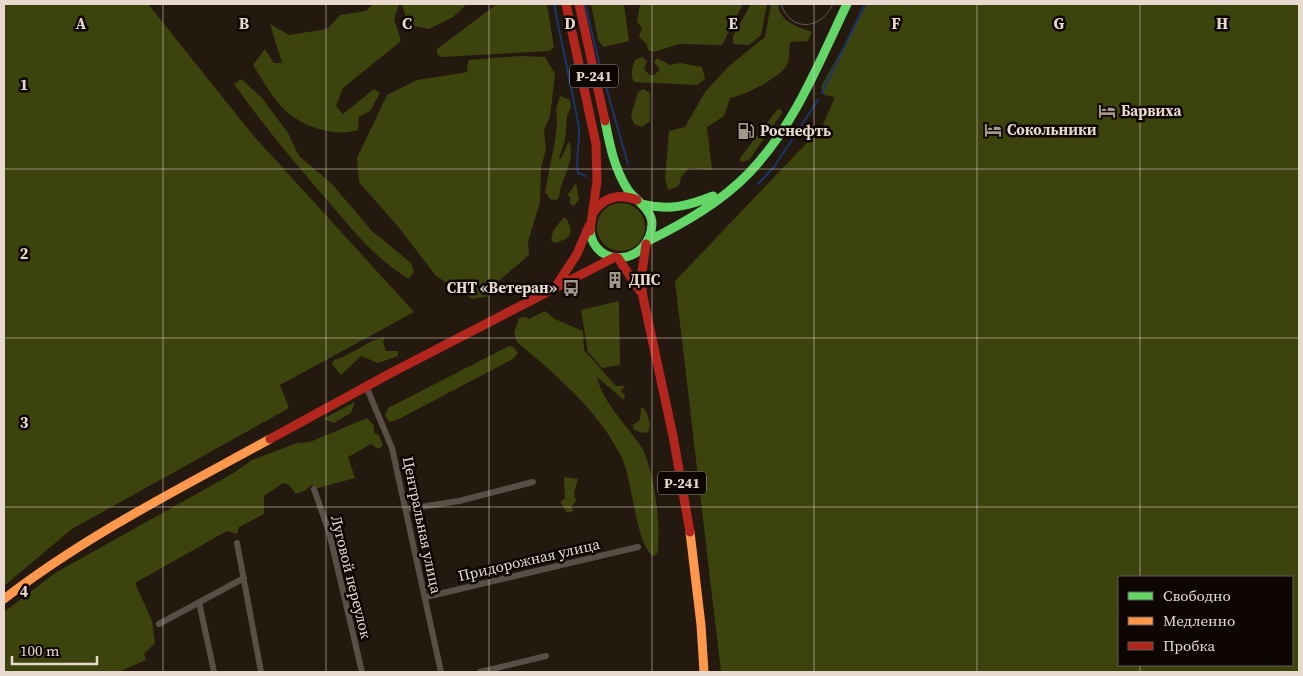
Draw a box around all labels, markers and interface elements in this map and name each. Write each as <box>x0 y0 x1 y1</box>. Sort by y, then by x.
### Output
text: A <box>76 12 87 34</box>
text: B <box>239 12 250 34</box>
text: C <box>402 12 412 34</box>
text: D <box>564 12 576 34</box>
text: E <box>728 12 738 34</box>
text: F <box>891 12 901 34</box>
text: G <box>1054 12 1065 34</box>
text: H <box>1216 12 1228 34</box>
road number: Р-241 <box>570 64 618 88</box>
text: 1 <box>20 73 28 95</box>
place label: Барвиха <box>1121 100 1182 121</box>
hotel icon: Барвиха <box>1097 101 1117 121</box>
place label: Сокольники <box>1007 119 1097 140</box>
place label: Роснефть <box>760 120 831 141</box>
hotel icon: Сокольники <box>983 120 1003 140</box>
fuel station icon: Роснефть <box>736 121 756 141</box>
text: 2 <box>20 242 29 264</box>
place label: ДПС <box>629 269 660 290</box>
building icon: ДПС <box>605 270 625 290</box>
place label: СНТ «Ветеран» <box>447 277 557 298</box>
bus stop icon: СНТ «Ветеран» <box>561 278 581 298</box>
text: 3 <box>20 411 29 433</box>
street label: Центральная улица <box>398 454 447 596</box>
road number: Р-241 <box>658 472 706 494</box>
street label: Луговой переулок <box>326 513 377 642</box>
street label: Придорожная улица <box>456 533 602 586</box>
legend <box>1118 576 1293 666</box>
text: 4 <box>20 580 29 602</box>
text: Свободно <box>1163 585 1231 606</box>
text: Медленно <box>1163 610 1235 631</box>
scale bar <box>12 634 98 666</box>
text: Пробка <box>1163 635 1215 656</box>
text: 100 m <box>20 640 60 661</box>

